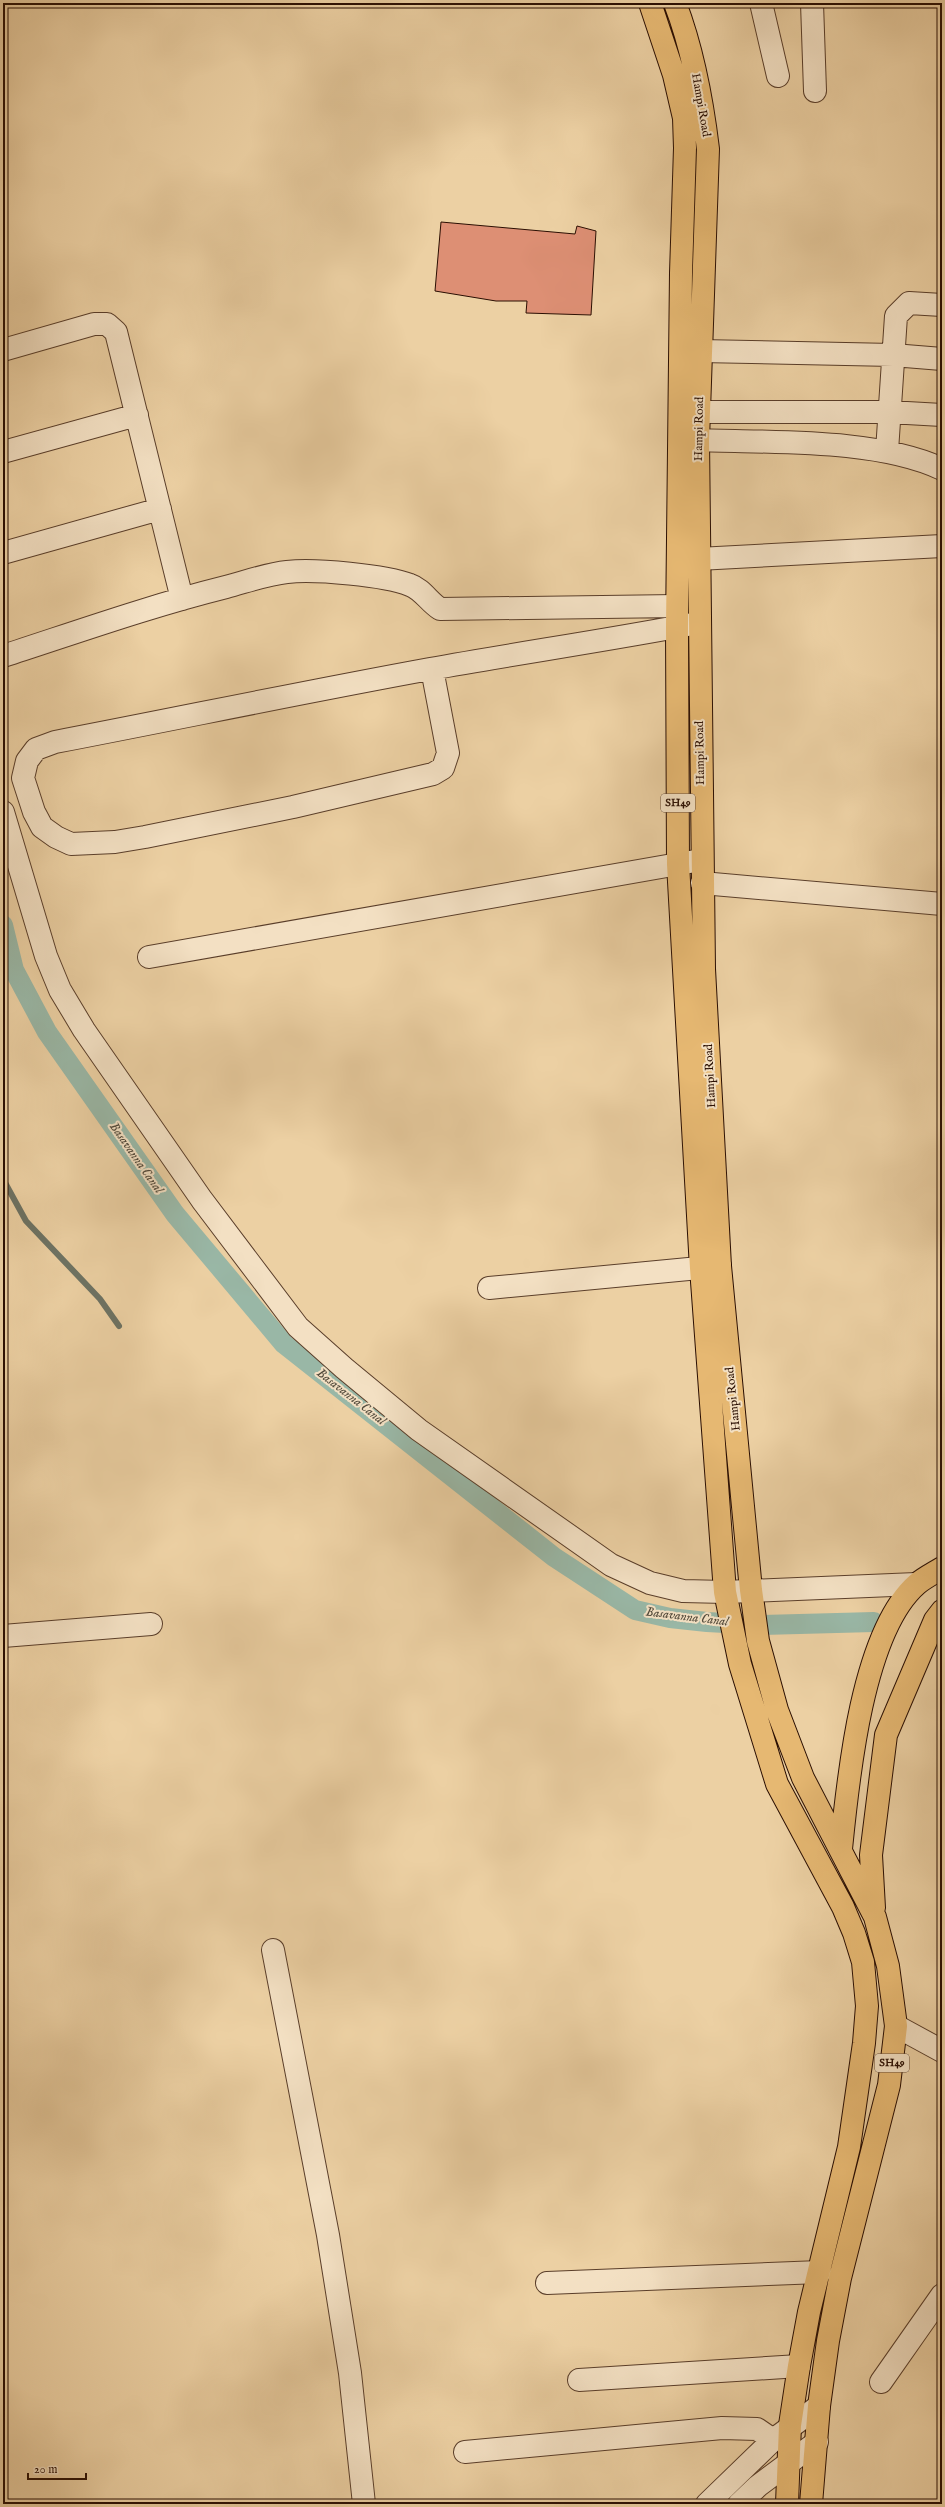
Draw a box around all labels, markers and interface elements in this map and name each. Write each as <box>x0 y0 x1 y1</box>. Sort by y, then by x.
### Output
street label: Hampi Road <box>687 72 714 139</box>
street label: Hampi Road <box>691 396 708 461</box>
street label: Hampi Road <box>692 720 709 785</box>
road number: SH49 <box>661 794 695 812</box>
street label: Hampi Road <box>701 1043 720 1108</box>
water label: Basavanna Canal <box>105 1119 167 1198</box>
water label: Basavanna Canal <box>313 1365 390 1430</box>
street label: Hampi Road <box>722 1366 745 1432</box>
water label: Basavanna Canal <box>645 1604 730 1631</box>
road number: SH49 <box>875 2054 909 2072</box>
scale bar <box>28 2455 86 2481</box>
text: 20 m <box>34 2462 57 2477</box>

